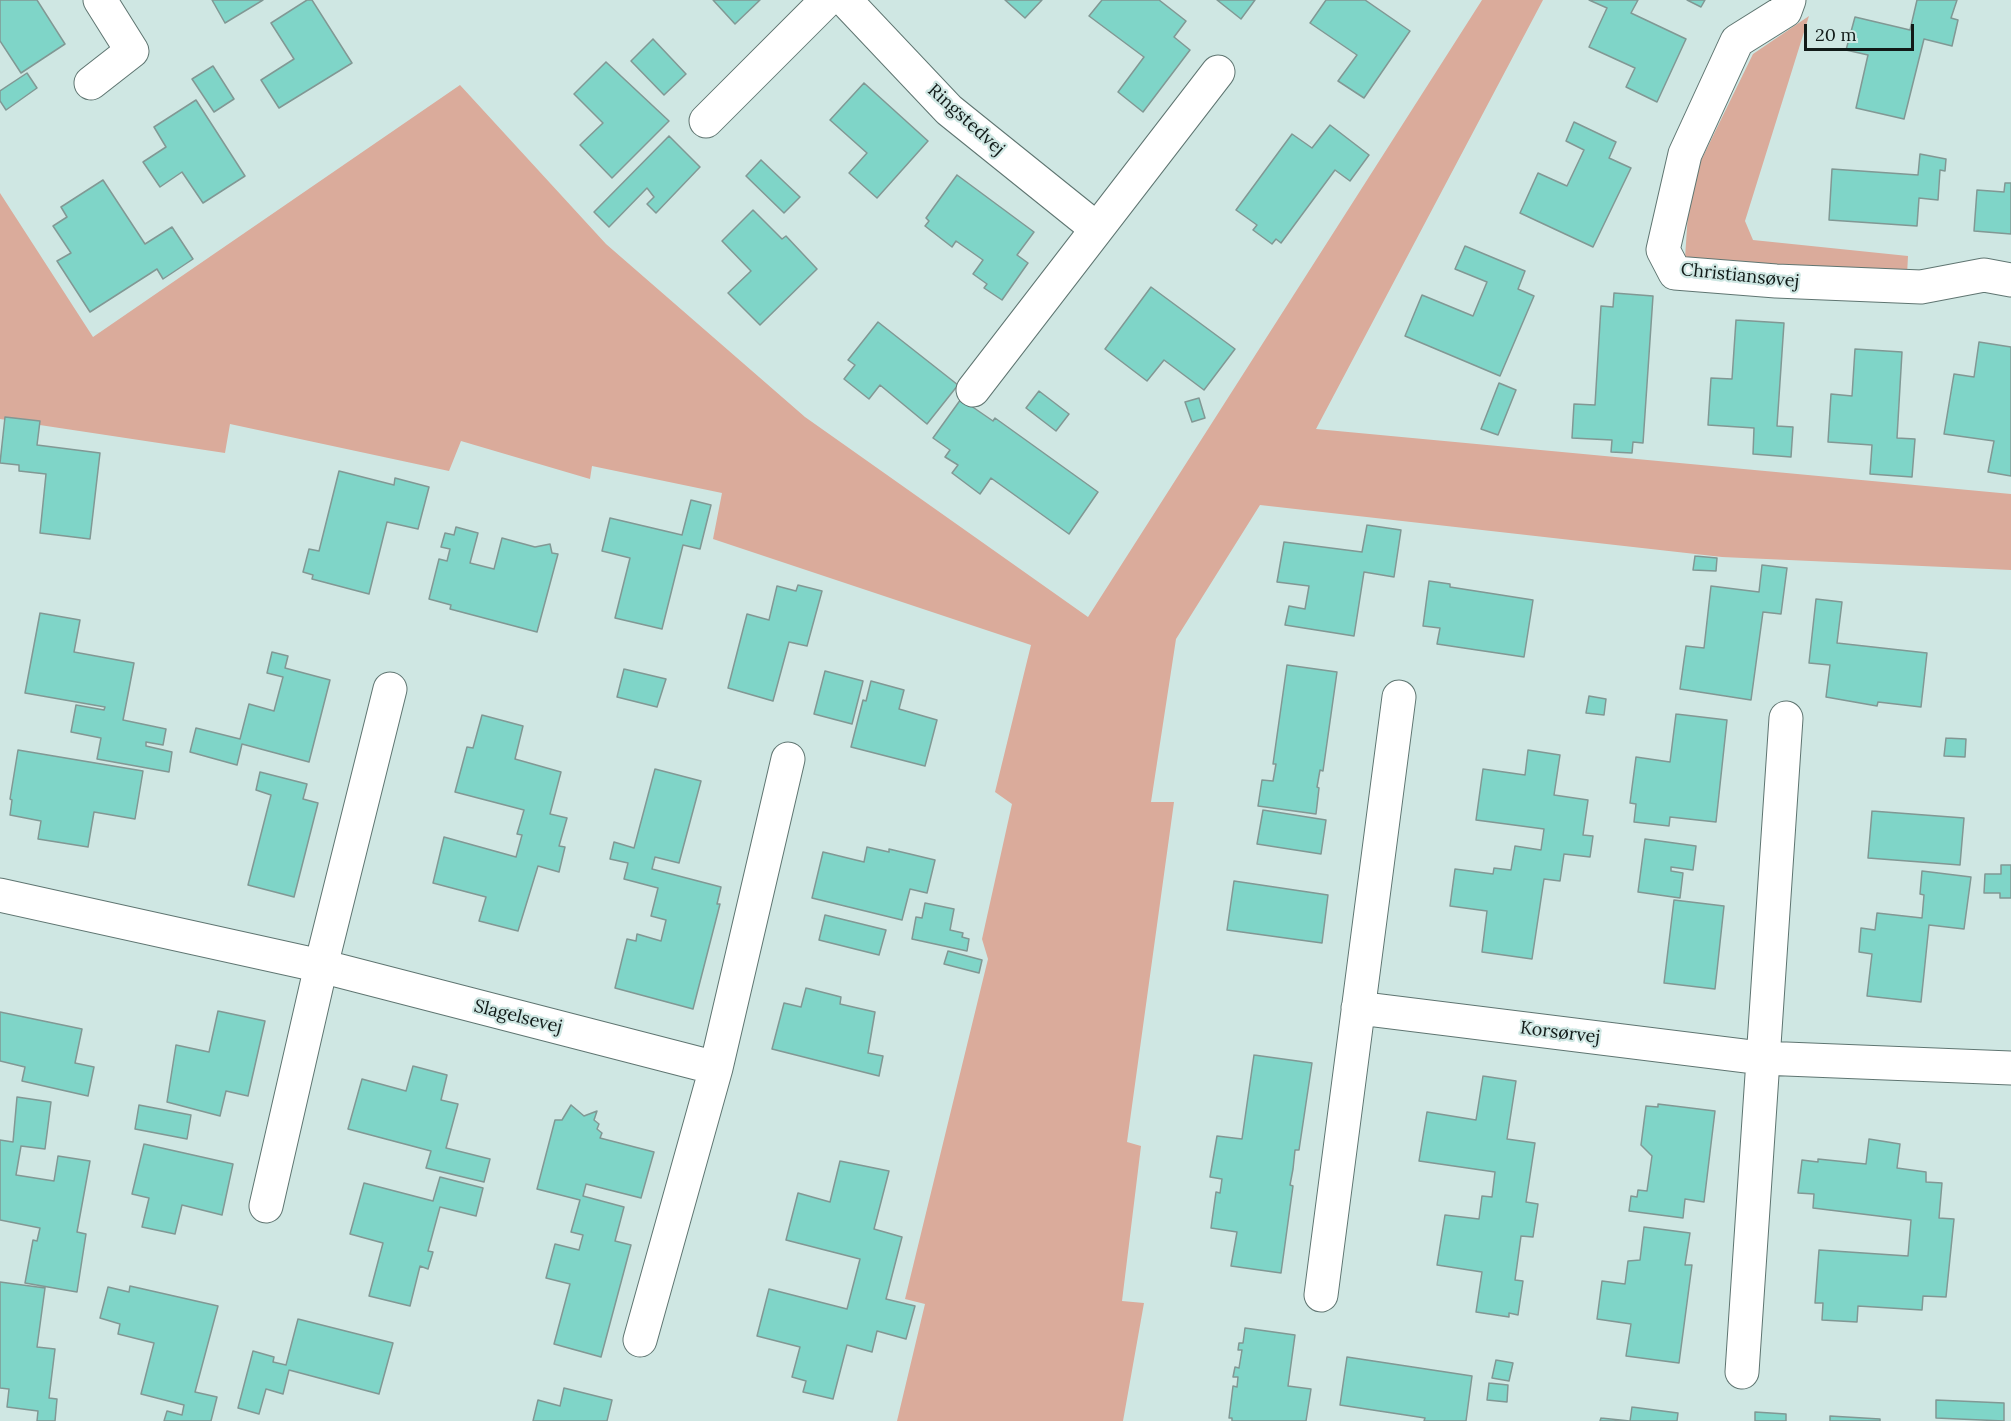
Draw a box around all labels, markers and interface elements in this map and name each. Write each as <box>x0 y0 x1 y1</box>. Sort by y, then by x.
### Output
scale bar <box>1807 12 1916 50</box>
text: 20 m <box>1815 23 1857 46</box>
street label: Ringstedvej <box>923 80 1009 160</box>
street label: Christiansøvej <box>1680 259 1800 293</box>
street label: Slagelsevej <box>472 996 564 1038</box>
street label: Korsørvej <box>1519 1017 1601 1049</box>

